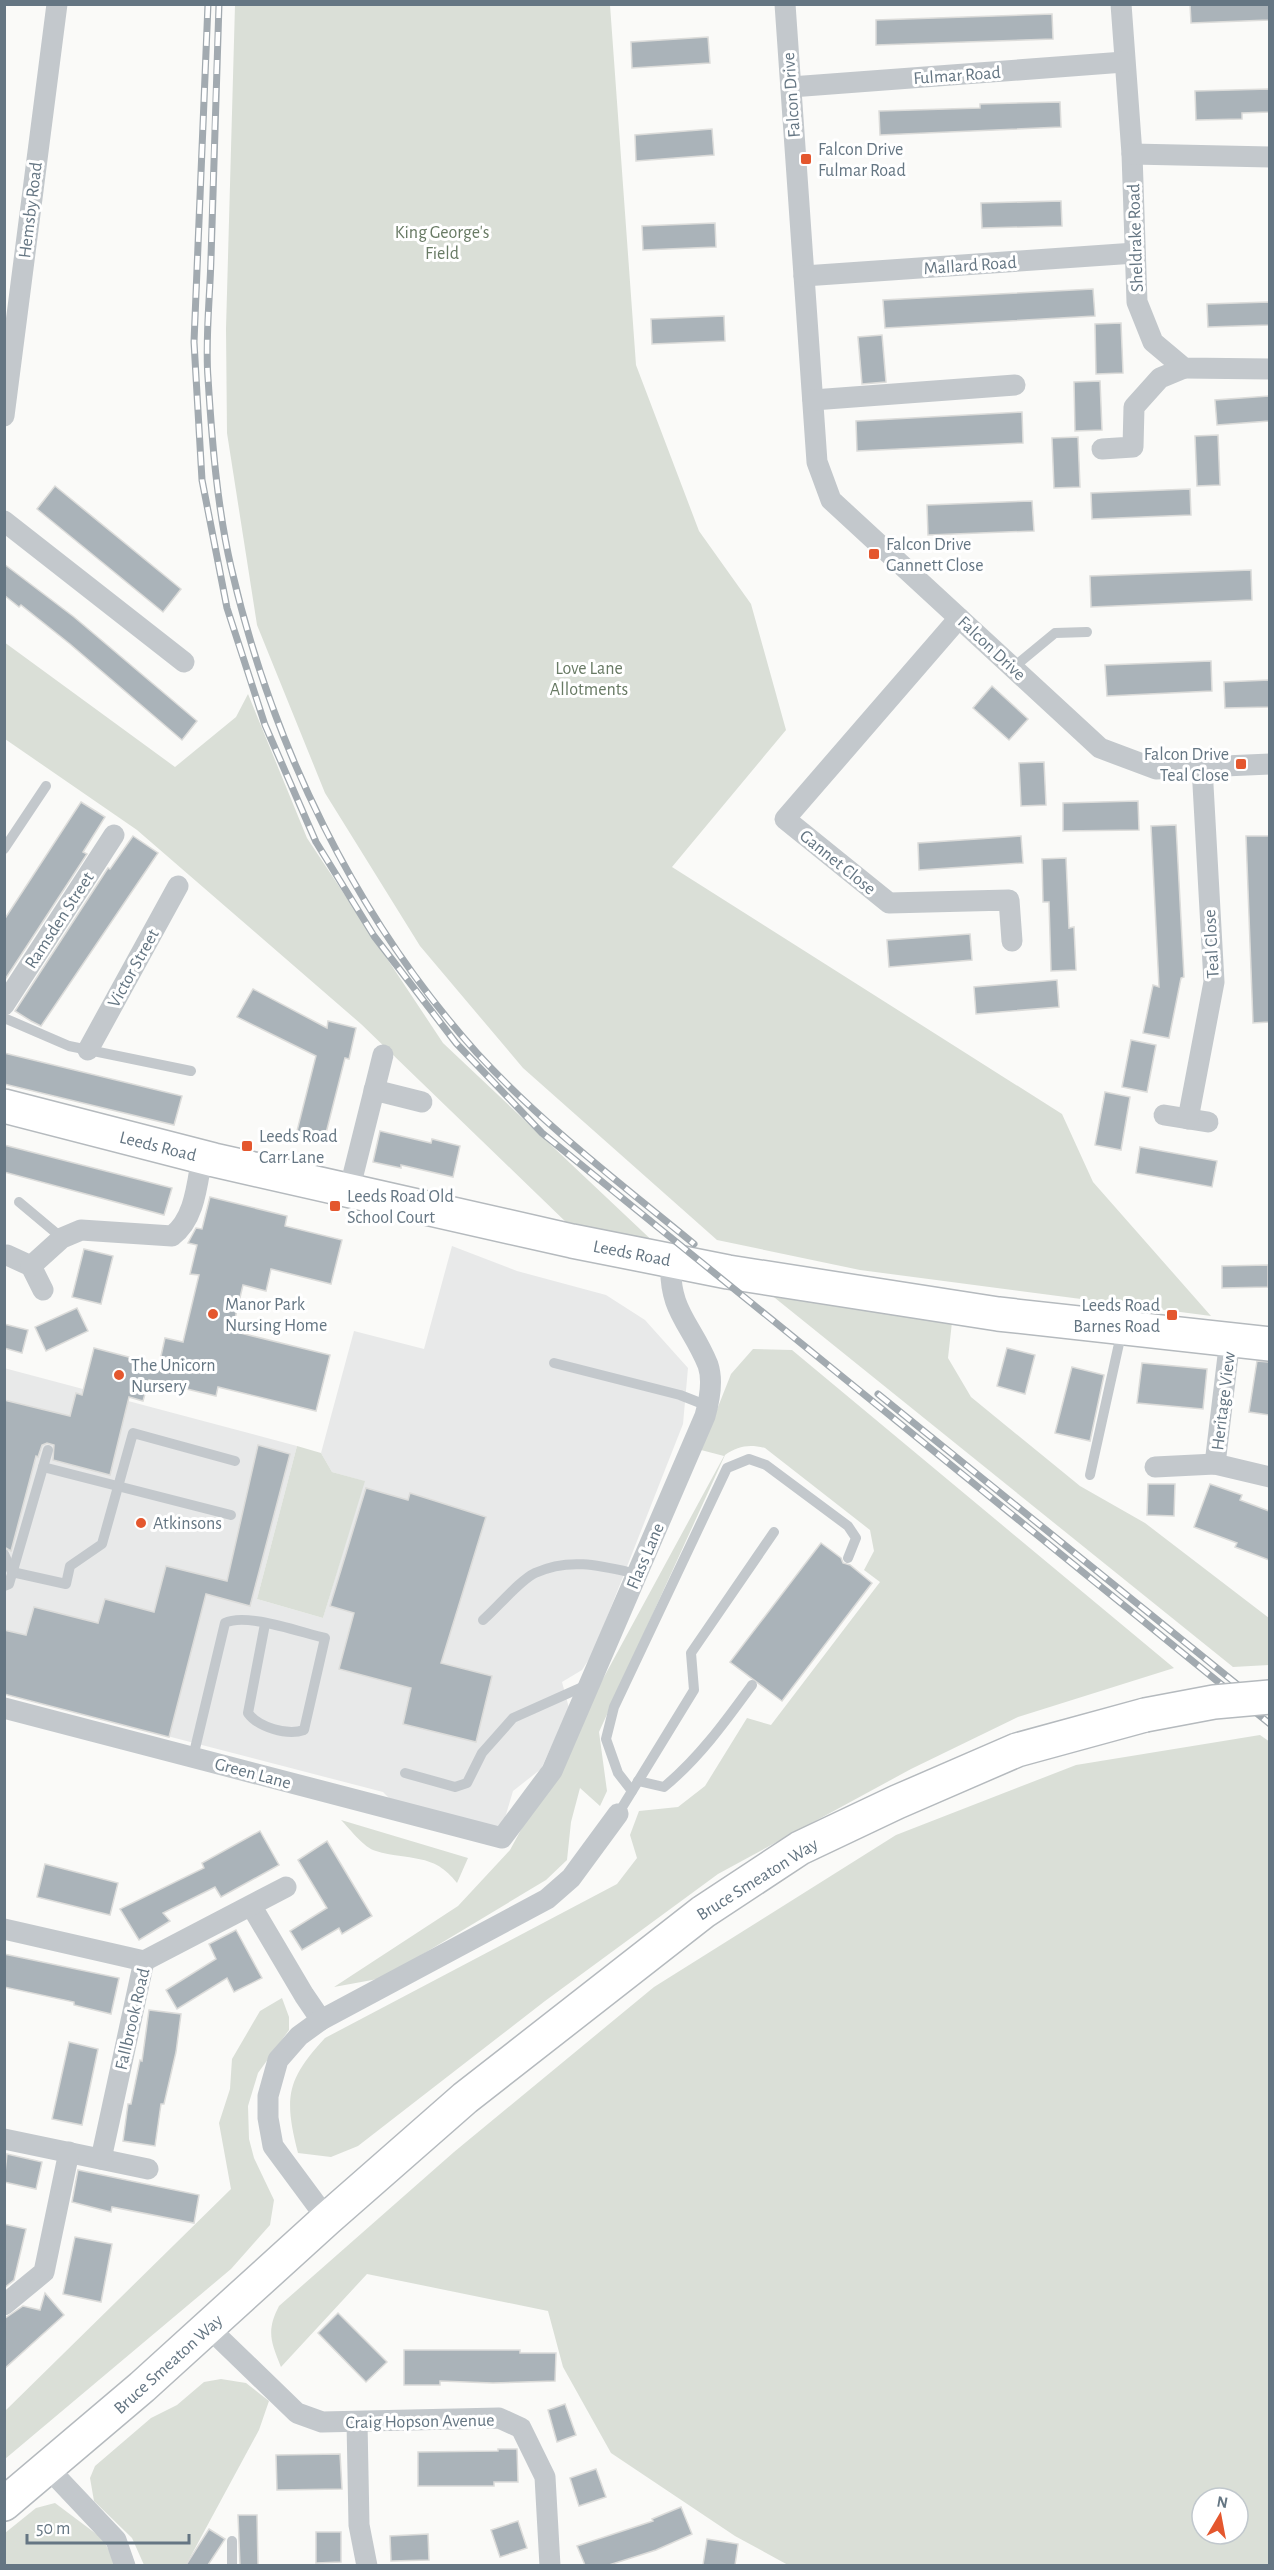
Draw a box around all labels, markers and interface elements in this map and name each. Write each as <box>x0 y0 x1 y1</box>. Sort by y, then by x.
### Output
street label: Falcon Drive <box>780 52 804 138</box>
street label: Fulmar Road <box>913 64 1001 88</box>
place label: Falcon Drive Fulmar Road <box>818 141 906 180</box>
marker: Falcon Drive Fulmar Road <box>799 152 813 166</box>
street label: Hemsby Road <box>16 161 46 259</box>
street label: Sheldrake Road <box>1125 183 1147 293</box>
park label: King George's Field <box>395 224 489 263</box>
street label: Mallard Road <box>923 254 1017 278</box>
place label: Falcon Drive Gannett Close <box>886 536 984 575</box>
marker: Falcon Drive Gannett Close <box>867 547 881 561</box>
street label: Falcon Drive <box>954 613 1029 684</box>
park label: Love Lane Allotments <box>550 660 628 699</box>
place label: Falcon Drive Teal Close <box>1144 746 1229 785</box>
marker: Falcon Drive Teal Close <box>1234 757 1248 771</box>
street label: Gannet Close <box>796 827 879 899</box>
street label: Ramsden Street <box>22 869 98 972</box>
street label: Teal Close <box>1201 909 1223 979</box>
street label: Victor Street <box>105 926 163 1011</box>
place label: Leeds Road Carr Lane <box>259 1128 338 1167</box>
street label: Leeds Road <box>117 1129 198 1165</box>
marker: Leeds Road Carr Lane <box>240 1139 254 1153</box>
place label: Leeds Road Old School Court <box>347 1188 454 1227</box>
marker: Leeds Road Old School Court <box>328 1199 342 1213</box>
street label: Leeds Road <box>592 1238 672 1270</box>
place label: Manor Park Nursing Home <box>225 1296 327 1335</box>
place label: Leeds Road Barnes Road <box>1073 1297 1160 1336</box>
marker: Manor Park Nursing Home <box>206 1307 220 1321</box>
marker: Leeds Road Barnes Road <box>1165 1308 1179 1322</box>
street label: Heritage View <box>1209 1351 1239 1452</box>
place label: The Unicorn Nursery <box>131 1357 216 1396</box>
marker: The Unicorn Nursery <box>112 1368 126 1382</box>
place label: Atkinsons <box>153 1515 222 1533</box>
marker: Atkinsons <box>134 1516 148 1530</box>
street label: Flass Lane <box>624 1521 668 1592</box>
street label: Green Lane <box>213 1755 293 1793</box>
street label: Bruce Smeaton Way <box>694 1835 822 1924</box>
street label: Fallbrook Road <box>113 1967 153 2072</box>
street label: Bruce Smeaton Way <box>111 2311 227 2418</box>
street label: Craig Hopson Avenue <box>345 2412 495 2432</box>
north arrow <box>1190 2486 1250 2546</box>
text: N <box>1216 2493 1229 2511</box>
scale bar <box>27 2507 189 2545</box>
text: 50 m <box>36 2520 70 2538</box>

